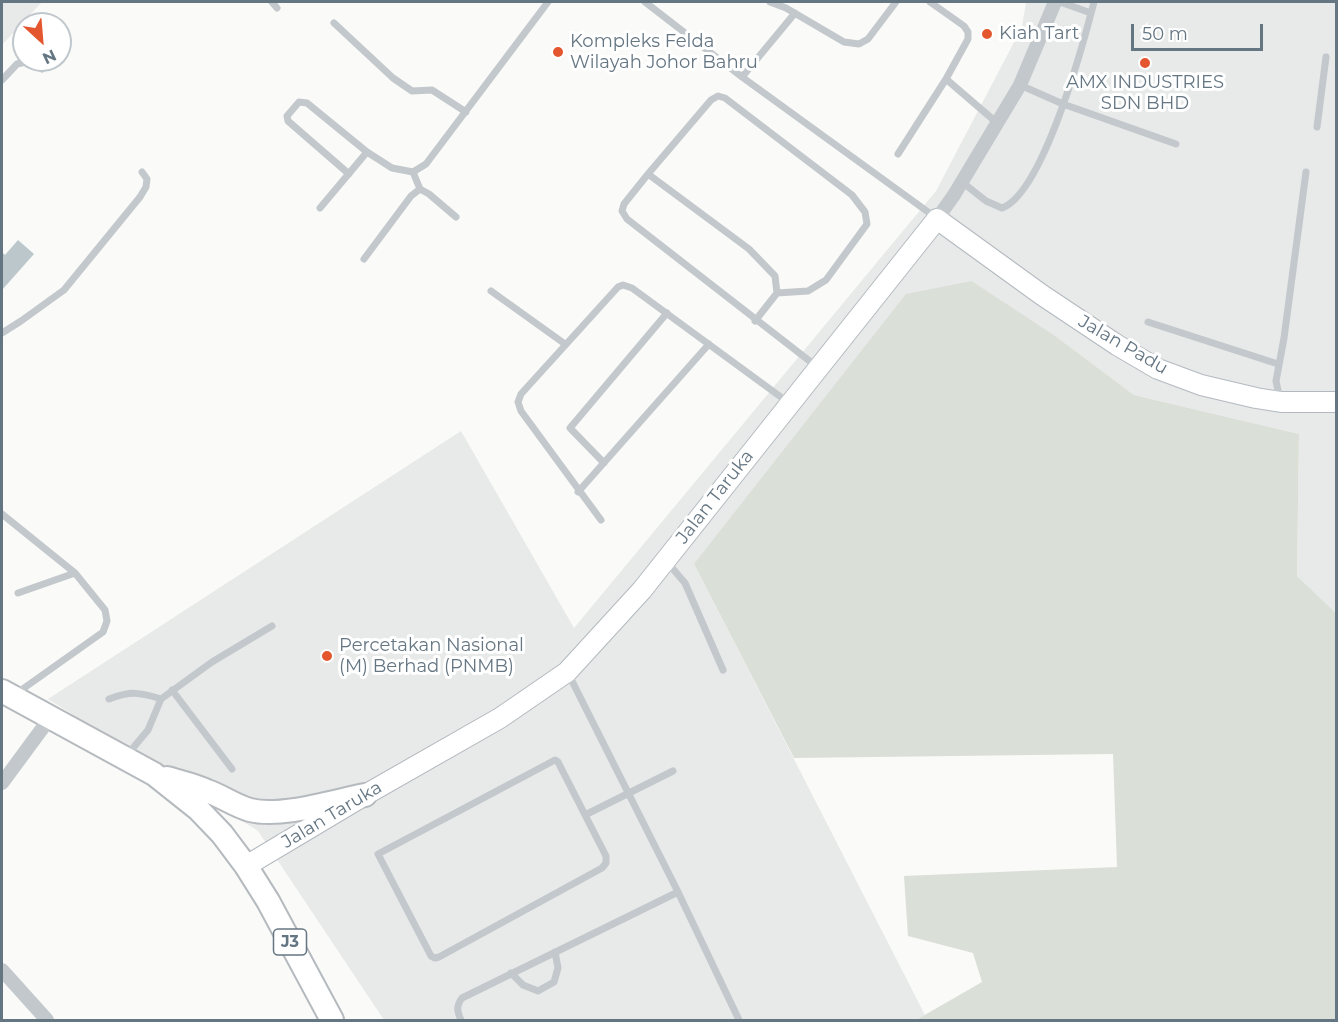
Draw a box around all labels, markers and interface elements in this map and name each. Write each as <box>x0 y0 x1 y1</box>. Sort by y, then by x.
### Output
north arrow <box>12 12 72 72</box>
scale bar <box>1134 12 1266 50</box>
place label: Kiah Tart <box>999 23 1079 45</box>
text: 50 m <box>1142 23 1188 45</box>
marker: Kiah Tart <box>980 27 994 41</box>
place label: Kompleks Felda Wilayah Johor Bahru <box>570 31 758 74</box>
text: N <box>39 45 59 68</box>
marker: Kompleks Felda Wilayah Johor Bahru <box>551 45 565 59</box>
marker: AMX INDUSTRIES SDN BHD <box>1138 56 1152 70</box>
place label: AMX INDUSTRIES SDN BHD <box>1066 72 1224 115</box>
street label: Jalan Padu <box>1074 311 1172 379</box>
street label: Jalan Taruka <box>672 446 758 548</box>
place label: Percetakan Nasional (M) Berhad (PNMB) <box>339 635 524 678</box>
marker: Percetakan Nasional (M) Berhad (PNMB) <box>320 649 334 663</box>
street label: Jalan Taruka <box>278 777 386 853</box>
road number: J3 <box>274 929 306 955</box>

